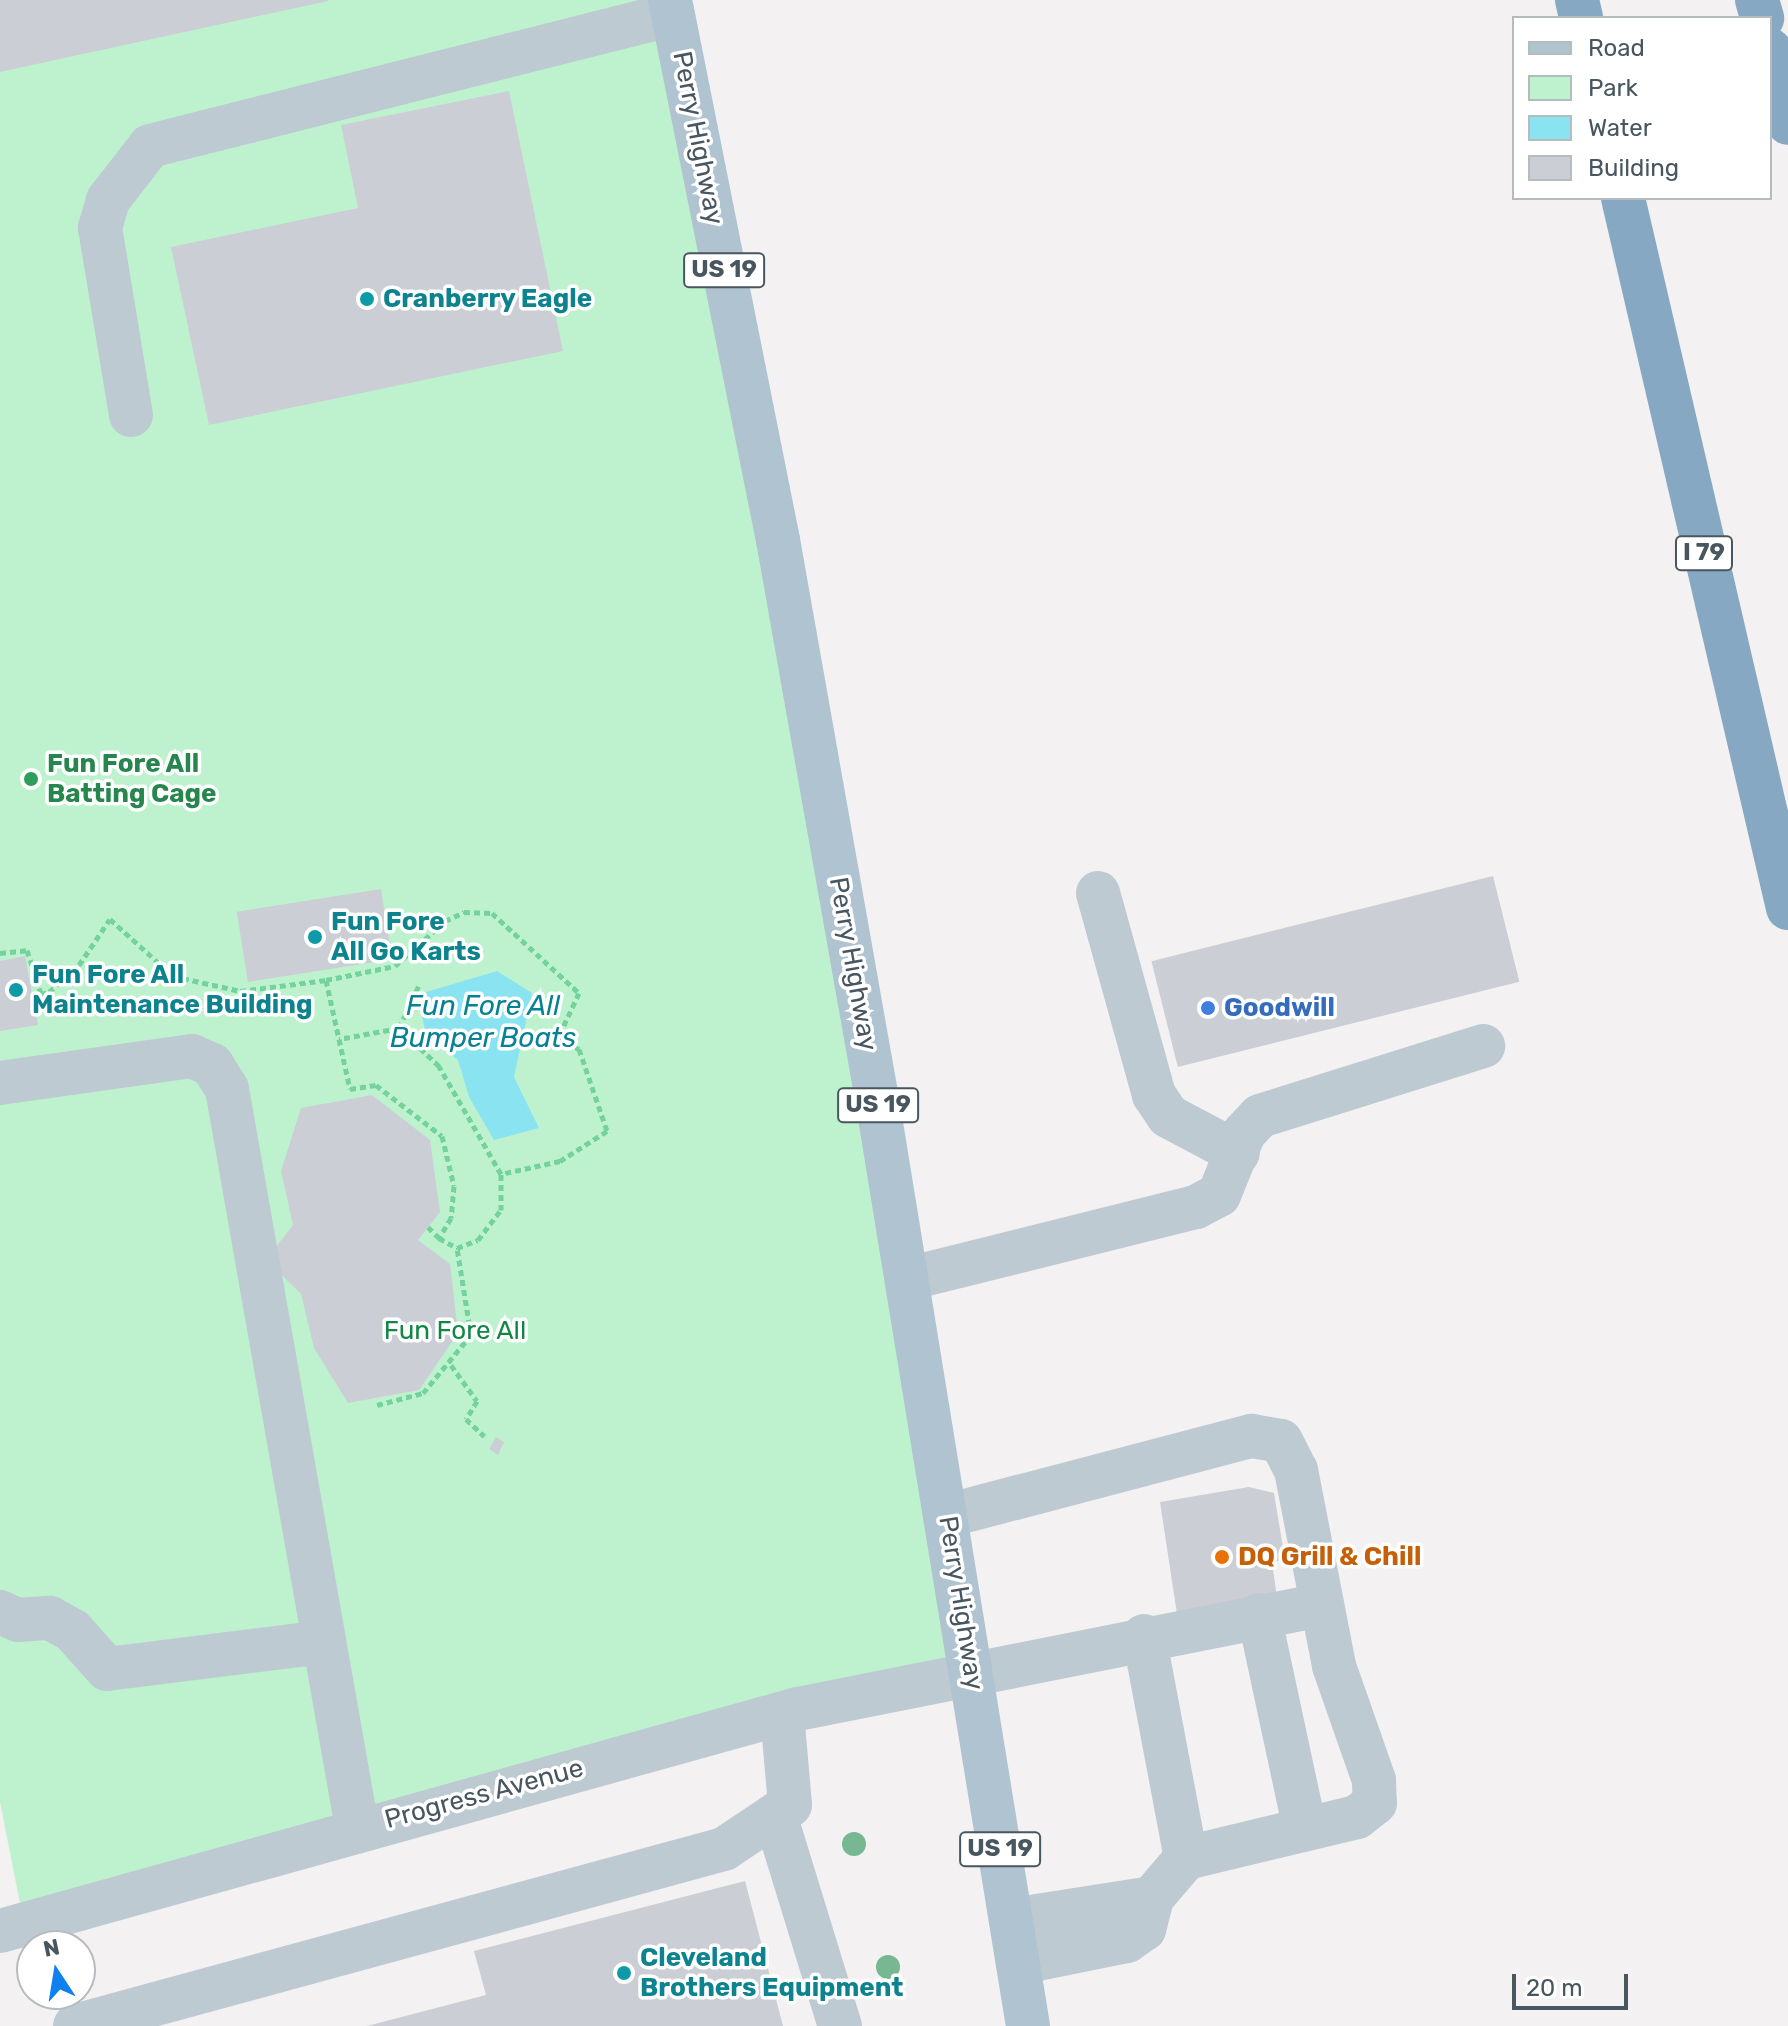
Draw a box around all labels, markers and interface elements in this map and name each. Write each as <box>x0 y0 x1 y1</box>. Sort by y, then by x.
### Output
legend <box>1512 16 1772 200</box>
text: Road <box>1588 34 1645 62</box>
street label: Perry Highway <box>666 48 730 228</box>
text: Park <box>1588 74 1638 102</box>
text: Water <box>1588 114 1652 142</box>
text: Building <box>1588 154 1679 182</box>
road number: US 19 <box>682 250 766 290</box>
place label: Cranberry Eagle <box>383 283 593 315</box>
marker: Cranberry Eagle <box>358 290 376 308</box>
road number: I 79 <box>1674 533 1734 573</box>
place label: Fun Fore All Batting Cage <box>47 748 217 810</box>
marker: Fun Fore All Batting Cage <box>22 770 40 788</box>
street label: Perry Highway <box>822 874 884 1054</box>
place label: Fun Fore All Go Karts <box>331 906 481 968</box>
marker: Fun Fore All Go Karts <box>306 928 324 946</box>
place label: Fun Fore All Maintenance Building <box>32 959 312 1020</box>
marker: Fun Fore All Maintenance Building <box>7 981 25 999</box>
water label: Fun Fore All Bumper Boats <box>390 989 576 1055</box>
place label: Goodwill <box>1224 992 1335 1024</box>
marker: Goodwill <box>1199 999 1217 1017</box>
road number: US 19 <box>836 1085 920 1125</box>
park label: Fun Fore All <box>383 1315 527 1347</box>
street label: Perry Highway <box>932 1513 990 1693</box>
place label: DQ Grill & Chill <box>1238 1541 1421 1573</box>
marker: DQ Grill & Chill <box>1213 1548 1231 1566</box>
street label: Progress Avenue <box>381 1752 587 1836</box>
road number: US 19 <box>958 1829 1042 1869</box>
north arrow <box>16 1930 96 2010</box>
text: N <box>41 1933 62 1963</box>
place label: Cleveland Brothers Equipment <box>640 1942 903 2004</box>
scale bar <box>1516 1958 1632 2008</box>
marker: Cleveland Brothers Equipment <box>615 1964 633 1982</box>
text: 20 m <box>1526 1974 1583 2002</box>

